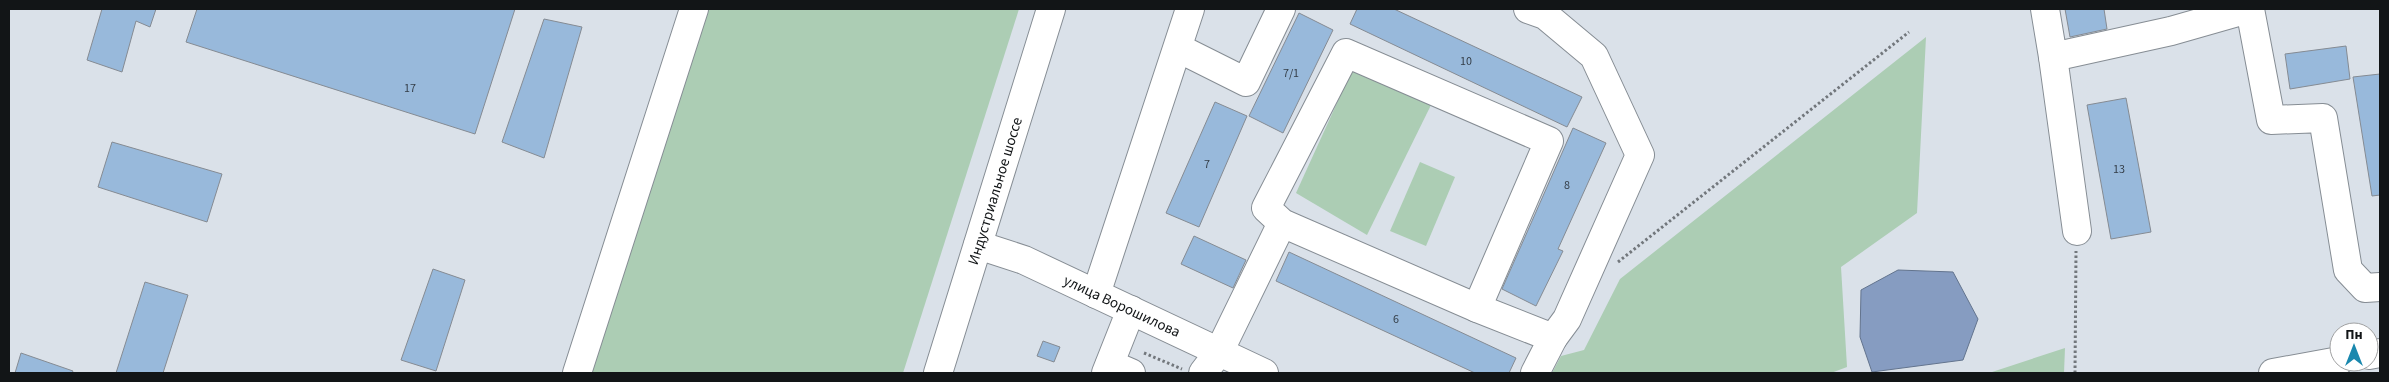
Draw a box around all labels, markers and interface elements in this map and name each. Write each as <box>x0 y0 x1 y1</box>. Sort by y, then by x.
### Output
house number: 10 <box>1460 53 1472 70</box>
house number: 7/1 <box>1283 65 1299 82</box>
house number: 17 <box>404 80 416 97</box>
street label: Индустриальное шоссе <box>963 115 1028 268</box>
house number: 7 <box>1204 156 1210 173</box>
house number: 13 <box>2113 161 2125 178</box>
house number: 8 <box>1564 177 1570 194</box>
street label: улица Ворошилова <box>1060 270 1184 343</box>
house number: 6 <box>1393 311 1399 328</box>
north arrow <box>2329 322 2379 372</box>
text: Пн <box>2345 325 2363 345</box>

